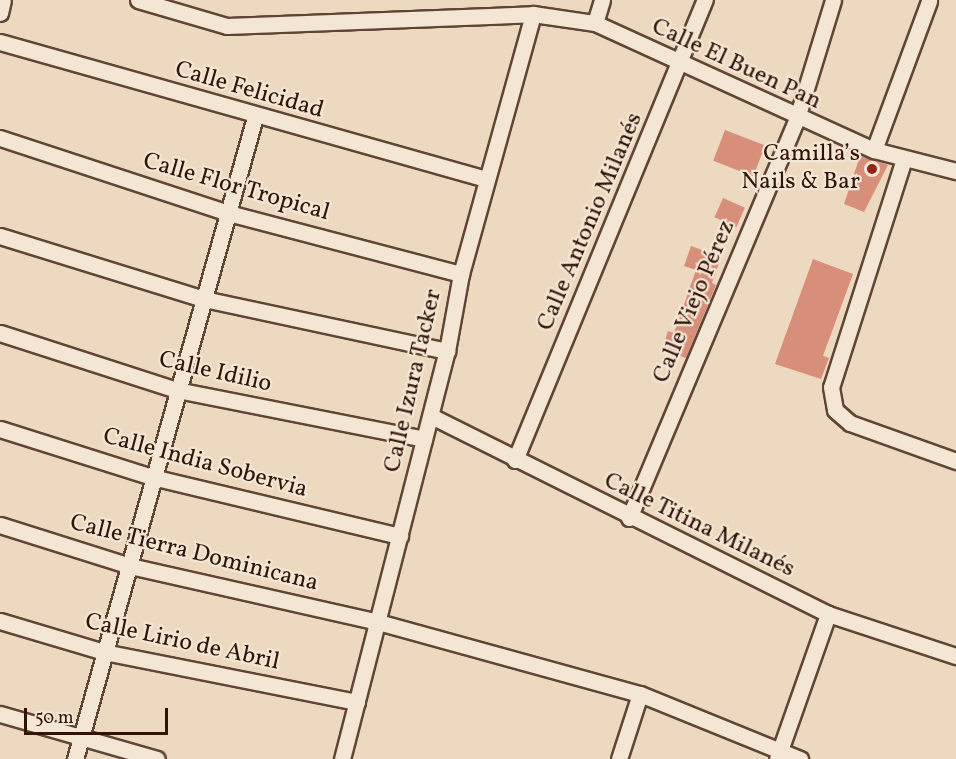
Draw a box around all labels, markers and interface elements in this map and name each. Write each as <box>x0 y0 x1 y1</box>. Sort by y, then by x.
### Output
street label: Calle El Buen Pan <box>647 13 825 117</box>
street label: Calle Felicidad <box>171 56 327 126</box>
street label: Calle Antonio Milanés <box>532 109 650 335</box>
place label: Camilla’s Nails & Bar <box>741 141 860 197</box>
street label: Calle Flor Tropical <box>139 148 333 228</box>
marker: Camilla’s Nails & Bar <box>865 162 879 176</box>
street label: Calle Viejo Pérez <box>648 216 742 388</box>
street label: Calle Izura Tacker <box>379 286 449 476</box>
street label: Calle Idilio <box>156 346 274 400</box>
street label: Calle India Sobervia <box>100 423 310 505</box>
street label: Calle Titina Milanés <box>598 467 800 585</box>
street label: Calle Tierra Dominicana <box>66 509 322 599</box>
street label: Calle Lirio de Abril <box>82 608 282 678</box>
scale bar <box>27 696 171 734</box>
text: 50 m <box>35 706 74 731</box>

